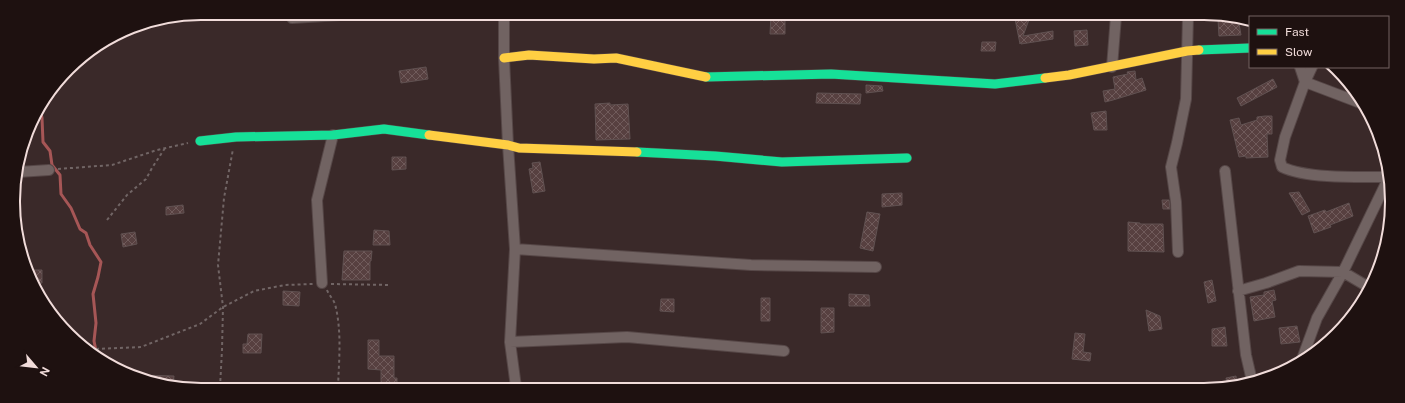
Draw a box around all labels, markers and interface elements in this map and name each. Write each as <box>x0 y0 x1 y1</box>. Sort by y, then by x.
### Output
legend <box>1249 16 1389 68</box>
text: Fast <box>1285 25 1310 39</box>
text: Slow <box>1285 45 1313 59</box>
north arrow <box>16 347 56 387</box>
text: N <box>38 365 52 378</box>

